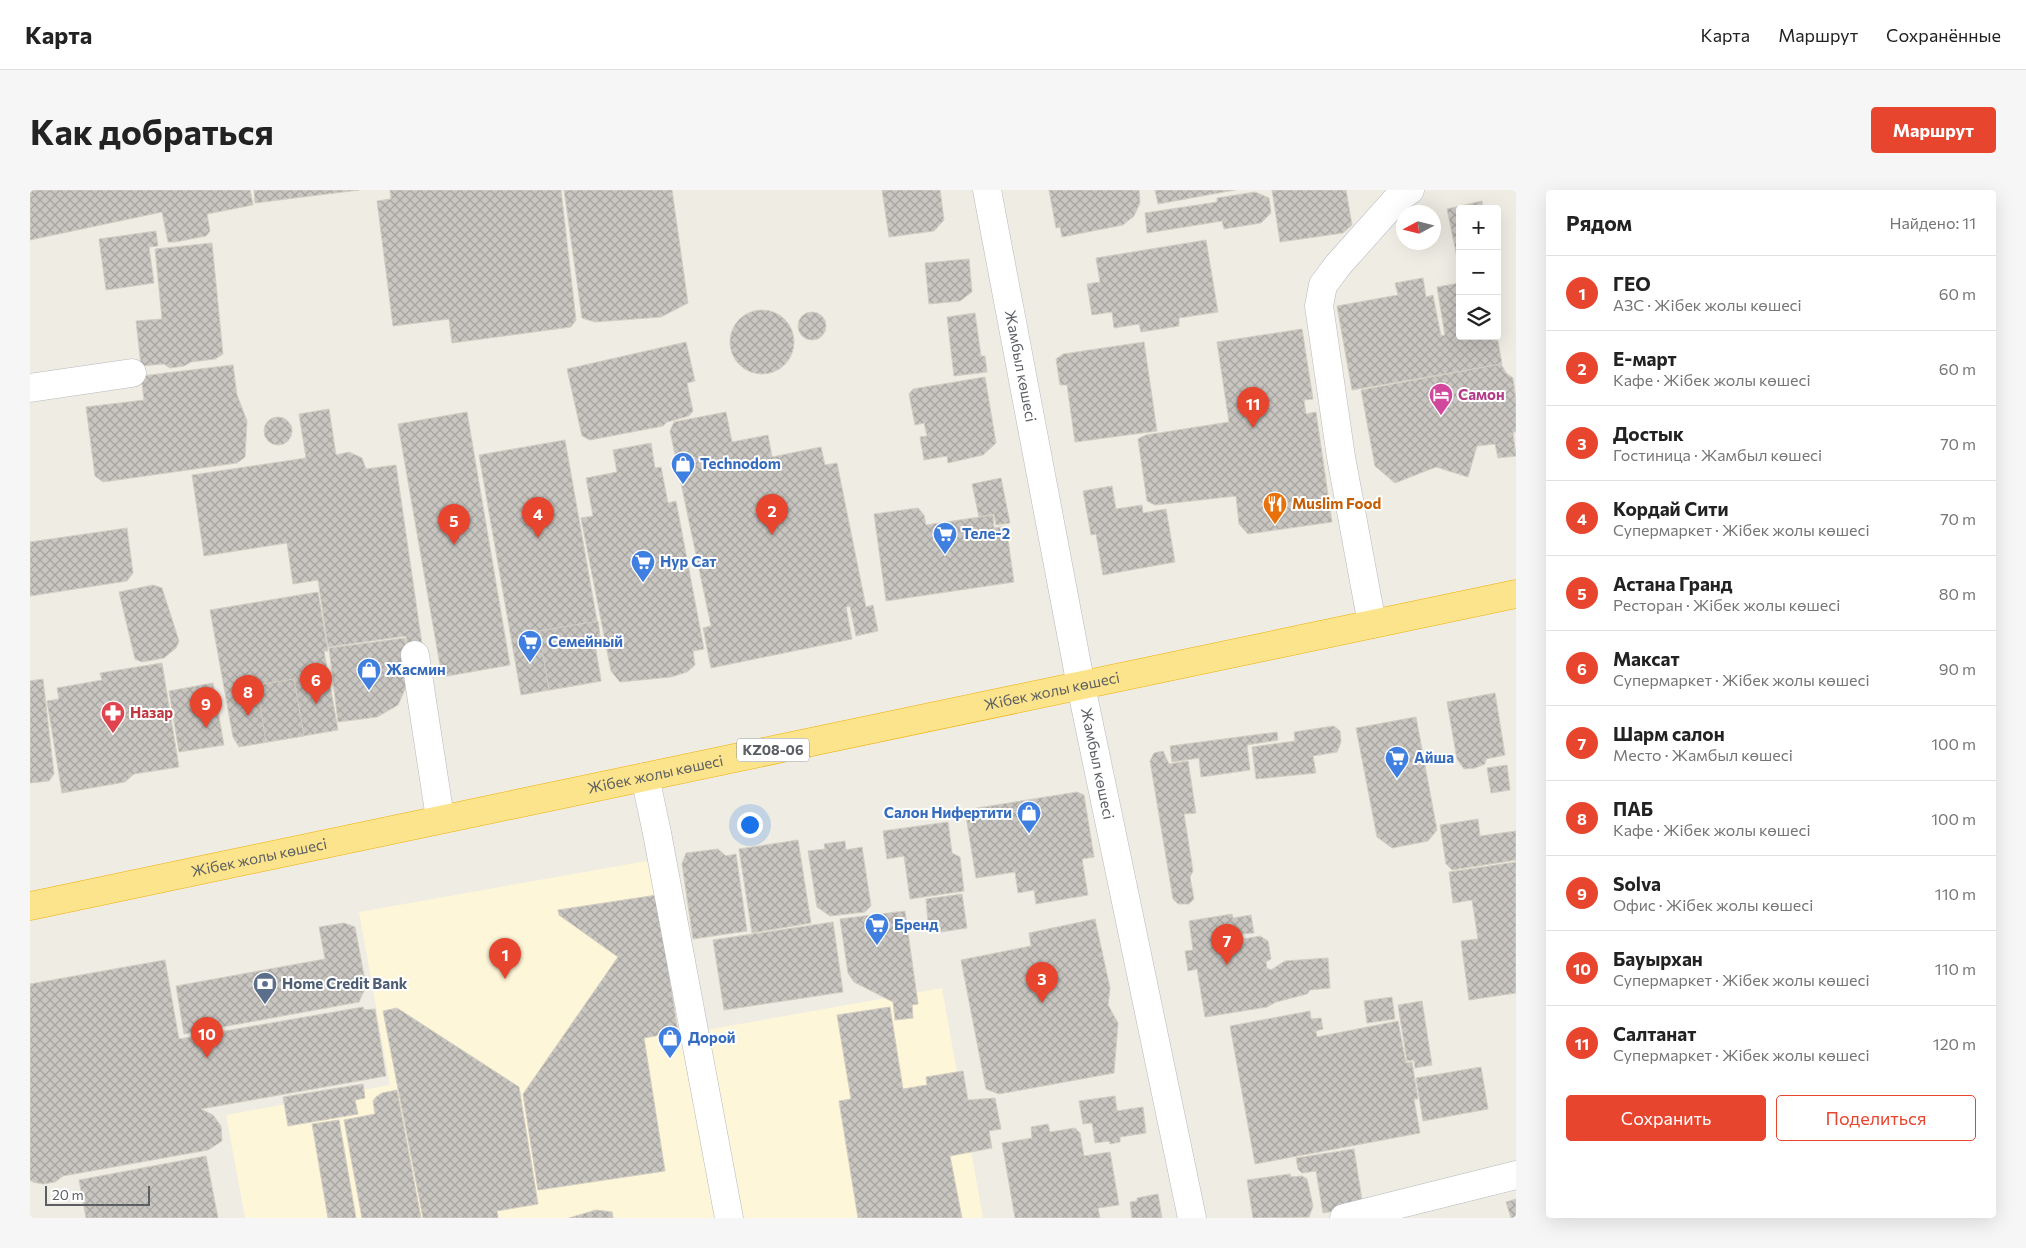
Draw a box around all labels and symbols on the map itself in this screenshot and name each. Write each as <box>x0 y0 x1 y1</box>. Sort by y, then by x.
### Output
north arrow <box>1396 205 1441 250</box>
street label: Жамбыл көшесі <box>1002 308 1041 423</box>
hotel icon: Самон <box>1428 382 1454 416</box>
place label: Самон <box>1458 385 1505 403</box>
pin: 11 <box>1237 387 1269 428</box>
shop icon: Technodom <box>670 451 696 485</box>
place label: Technodom <box>700 454 781 472</box>
restaurant icon: Muslim Food <box>1262 491 1288 525</box>
pin: 2 <box>756 494 788 535</box>
place label: Muslim Food <box>1292 494 1381 512</box>
pin: 4 <box>522 497 554 538</box>
pin: 5 <box>438 504 470 545</box>
supermarket icon: Теле-2 <box>932 521 958 555</box>
place label: Теле-2 <box>962 524 1010 542</box>
supermarket icon: Нур Сат <box>630 549 656 583</box>
place label: Нур Сат <box>660 552 716 570</box>
supermarket icon: Семейный <box>517 629 543 663</box>
place label: Семейный <box>548 632 623 650</box>
shop icon: Жасмин <box>356 657 382 691</box>
place label: Жасмин <box>386 660 446 678</box>
pin: 6 <box>300 663 332 704</box>
street label: Жібек жолы көшесі <box>982 667 1121 714</box>
pin: 8 <box>232 675 264 716</box>
pin: 9 <box>190 687 222 728</box>
pharmacy icon: Назар <box>100 700 126 734</box>
place label: Назар <box>130 703 173 721</box>
street label: Жамбыл көшесі <box>1078 706 1119 821</box>
road number: KZ08-06 <box>737 738 809 762</box>
supermarket icon: Айша <box>1384 745 1410 779</box>
place label: Айша <box>1414 748 1454 766</box>
street label: Жібек жолы көшесі <box>586 751 725 797</box>
shop icon: Салон Нифертити <box>1016 800 1042 834</box>
place label: Салон Нифертити <box>884 803 1012 821</box>
your location <box>737 812 763 838</box>
street label: Жібек жолы көшесі <box>189 834 328 880</box>
supermarket icon: Бренд <box>864 912 890 946</box>
place label: Бренд <box>894 915 939 933</box>
pin: 7 <box>1211 924 1243 965</box>
pin: 1 <box>489 938 521 979</box>
pin: 3 <box>1026 962 1058 1003</box>
bank icon: Home Credit Bank <box>252 971 278 1005</box>
place label: Home Credit Bank <box>282 974 408 992</box>
pin: 10 <box>191 1017 223 1058</box>
shop icon: Дорой <box>657 1025 683 1059</box>
place label: Дорой <box>688 1028 736 1046</box>
scale bar <box>45 1183 150 1206</box>

